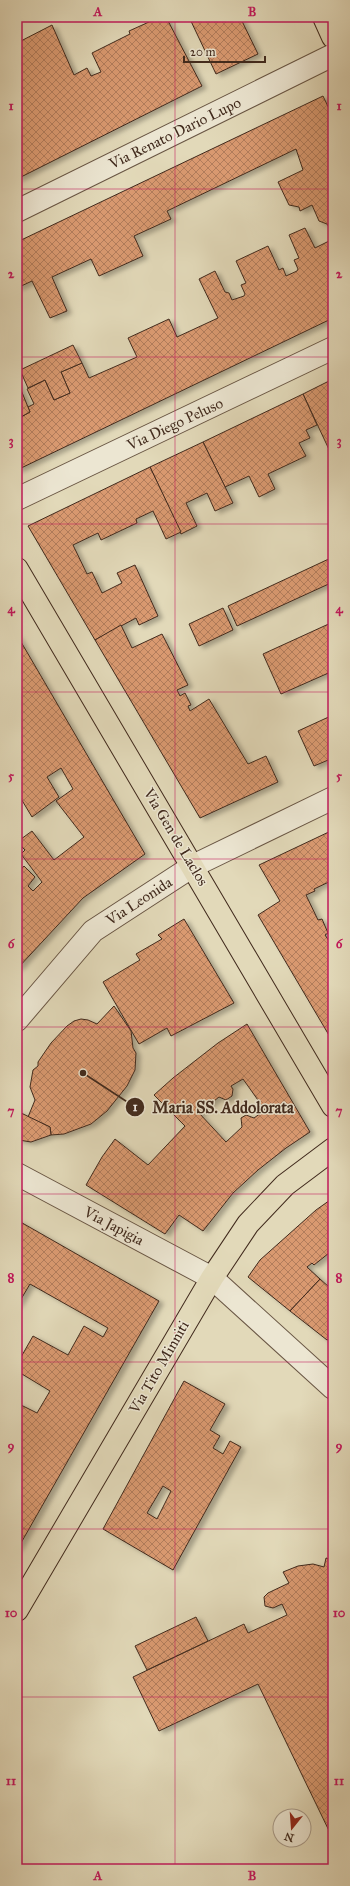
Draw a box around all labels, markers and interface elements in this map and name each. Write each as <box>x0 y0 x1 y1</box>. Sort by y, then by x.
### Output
text: A <box>93 4 103 20</box>
text: B <box>248 4 257 20</box>
scale bar <box>184 38 265 64</box>
text: 20 m <box>190 45 216 59</box>
street label: Via Renato Dario Lupo <box>105 93 244 173</box>
text: 1 <box>8 98 14 114</box>
text: 1 <box>336 98 342 114</box>
text: 2 <box>8 266 15 282</box>
text: 2 <box>336 266 343 282</box>
street label: Via Diego Peluso <box>123 394 226 454</box>
text: 3 <box>8 433 14 449</box>
text: 3 <box>336 433 342 449</box>
text: 4 <box>7 601 15 617</box>
text: 4 <box>335 601 343 617</box>
text: 5 <box>8 768 15 784</box>
text: 5 <box>336 768 343 784</box>
street label: Via Gen de Laclos <box>139 784 212 889</box>
street label: Via Leonida <box>102 873 176 930</box>
text: 6 <box>8 936 16 952</box>
text: 6 <box>336 936 344 952</box>
callout: Maria SS. Addolorata <box>125 1093 302 1121</box>
text: Maria SS. Addolorata <box>152 1098 295 1117</box>
text: 1 <box>133 1100 138 1114</box>
text: 7 <box>8 1103 15 1119</box>
text: 7 <box>336 1103 343 1119</box>
street label: Via Japigia <box>80 1202 148 1250</box>
text: 8 <box>8 1270 15 1286</box>
text: 8 <box>336 1270 343 1286</box>
street label: Via Tito Minniti <box>125 1317 193 1417</box>
text: 9 <box>8 1438 15 1454</box>
text: 9 <box>336 1438 343 1454</box>
text: 10 <box>5 1605 18 1621</box>
text: 10 <box>333 1605 346 1621</box>
text: 11 <box>6 1773 16 1789</box>
text: 11 <box>334 1773 344 1789</box>
north arrow <box>272 1808 312 1848</box>
text: N <box>282 1829 296 1845</box>
text: A <box>93 1868 103 1884</box>
text: B <box>248 1868 257 1884</box>

